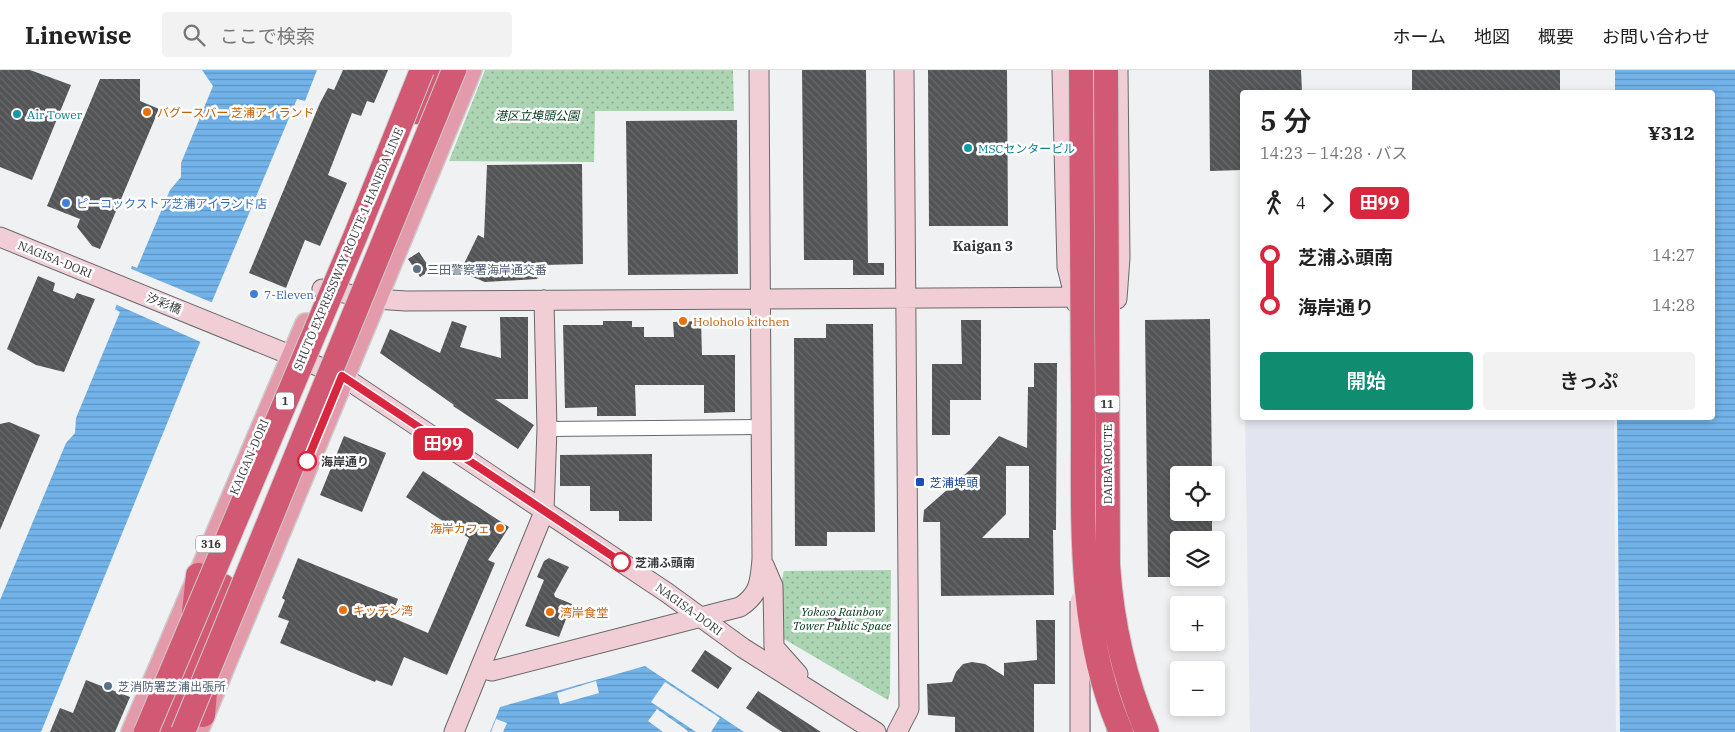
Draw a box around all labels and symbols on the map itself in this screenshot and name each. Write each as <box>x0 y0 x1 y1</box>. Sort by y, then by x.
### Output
place label: バグースバー 芝浦アイランド <box>157 105 315 120</box>
marker: バグースバー 芝浦アイランド <box>141 106 153 118</box>
place label: Air Tower <box>27 107 83 122</box>
marker: Air Tower <box>11 108 23 120</box>
park label: 港区立埠頭公園 <box>495 108 581 123</box>
street label: SHUTO EXPRESSWAY ROUTE 1 HANEDA LINE <box>290 125 406 373</box>
place label: MSCセンタービル <box>978 141 1075 156</box>
marker: MSCセンタービル <box>962 142 974 154</box>
place label: ピーコックストア芝浦アイランド店 <box>76 196 267 211</box>
marker: ピーコックストア芝浦アイランド店 <box>60 197 72 209</box>
street label: NAGISA-DORI <box>16 237 94 281</box>
district label: Kaigan 3 <box>953 237 1013 255</box>
place label: 三田警察署海岸通交番 <box>427 262 547 277</box>
marker: 三田警察署海岸通交番 <box>411 263 423 275</box>
place label: 7-Eleven <box>264 287 314 302</box>
marker: 7-Eleven <box>248 288 260 300</box>
street label: 汐彩橋 <box>144 289 184 317</box>
place label: Holoholo kitchen <box>693 314 790 329</box>
marker: Holoholo kitchen <box>677 315 689 327</box>
road number: 1 <box>276 392 294 410</box>
road number: 11 <box>1094 396 1120 412</box>
street label: KAIGAN-DORI <box>226 417 272 497</box>
street label: DAIBA ROUTE <box>1100 424 1115 504</box>
line badge: 田99 <box>414 428 472 460</box>
marker: 海岸通り <box>297 451 317 471</box>
place label: 海岸通り <box>321 454 369 469</box>
place label: 芝浦埠頭 <box>930 475 978 490</box>
marker: 芝浦埠頭 <box>914 476 926 488</box>
place label: 海岸カフェ <box>430 521 490 536</box>
marker: 海岸カフェ <box>494 522 506 534</box>
road number: 316 <box>196 536 226 552</box>
marker: 芝浦ふ頭南 <box>611 552 631 572</box>
place label: 芝浦ふ頭南 <box>635 555 695 570</box>
street label: NAGISA-DORI <box>653 580 725 638</box>
place label: キッチン湾 <box>353 603 413 618</box>
marker: キッチン湾 <box>337 604 349 616</box>
park label: Yokoso Rainbow Tower Public Space <box>793 604 892 633</box>
place label: 湾岸食堂 <box>560 605 608 620</box>
marker: 湾岸食堂 <box>544 606 556 618</box>
place label: 芝消防署芝浦出張所 <box>118 679 226 694</box>
marker: 芝消防署芝浦出張所 <box>102 680 114 692</box>

